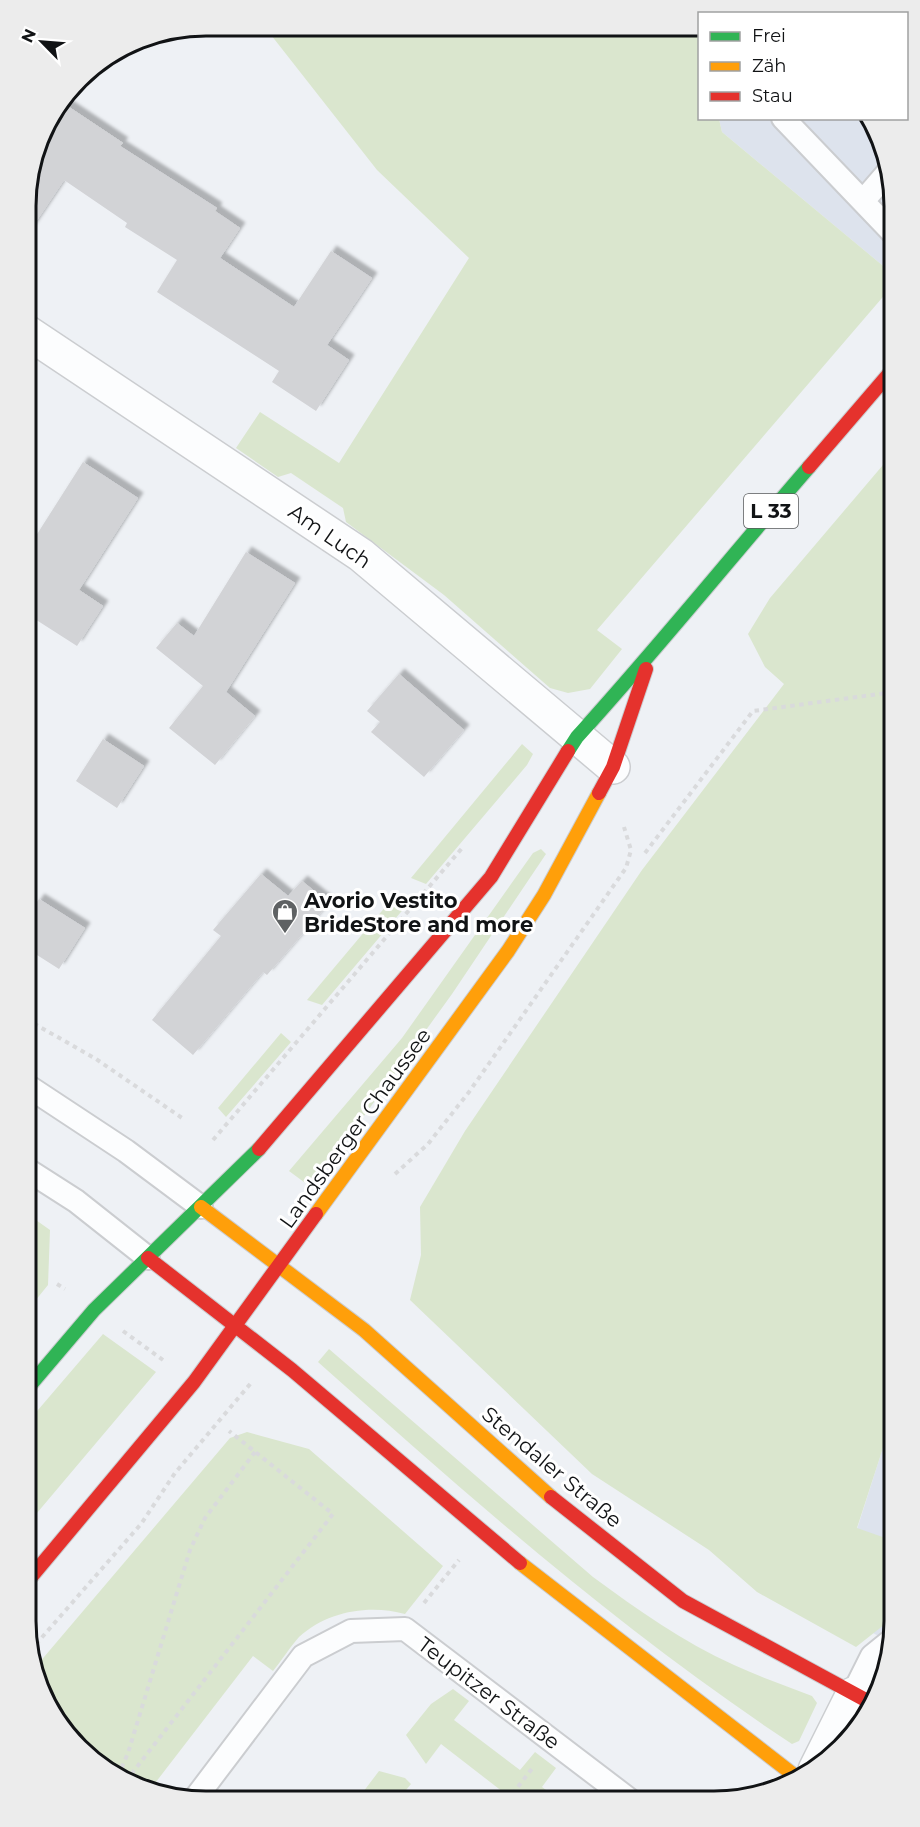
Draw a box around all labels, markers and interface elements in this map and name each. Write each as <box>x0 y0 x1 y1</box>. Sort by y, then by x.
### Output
north arrow <box>12 12 72 72</box>
legend <box>698 12 908 120</box>
text: Frei <box>752 25 786 47</box>
text: N <box>18 26 40 46</box>
text: Zäh <box>752 55 787 77</box>
text: Stau <box>752 85 793 107</box>
road number: L 33 <box>744 494 798 528</box>
street label: Am Luch <box>284 499 376 573</box>
place label: Avorio Vestito BrideStore and more <box>303 888 533 937</box>
shop icon: Avorio Vestito BrideStore and more <box>270 897 300 935</box>
street label: Landsberger Chaussee <box>274 1023 436 1233</box>
street label: Stendaler Straße <box>477 1401 627 1533</box>
street label: Teupitzer Straße <box>413 1632 565 1754</box>

